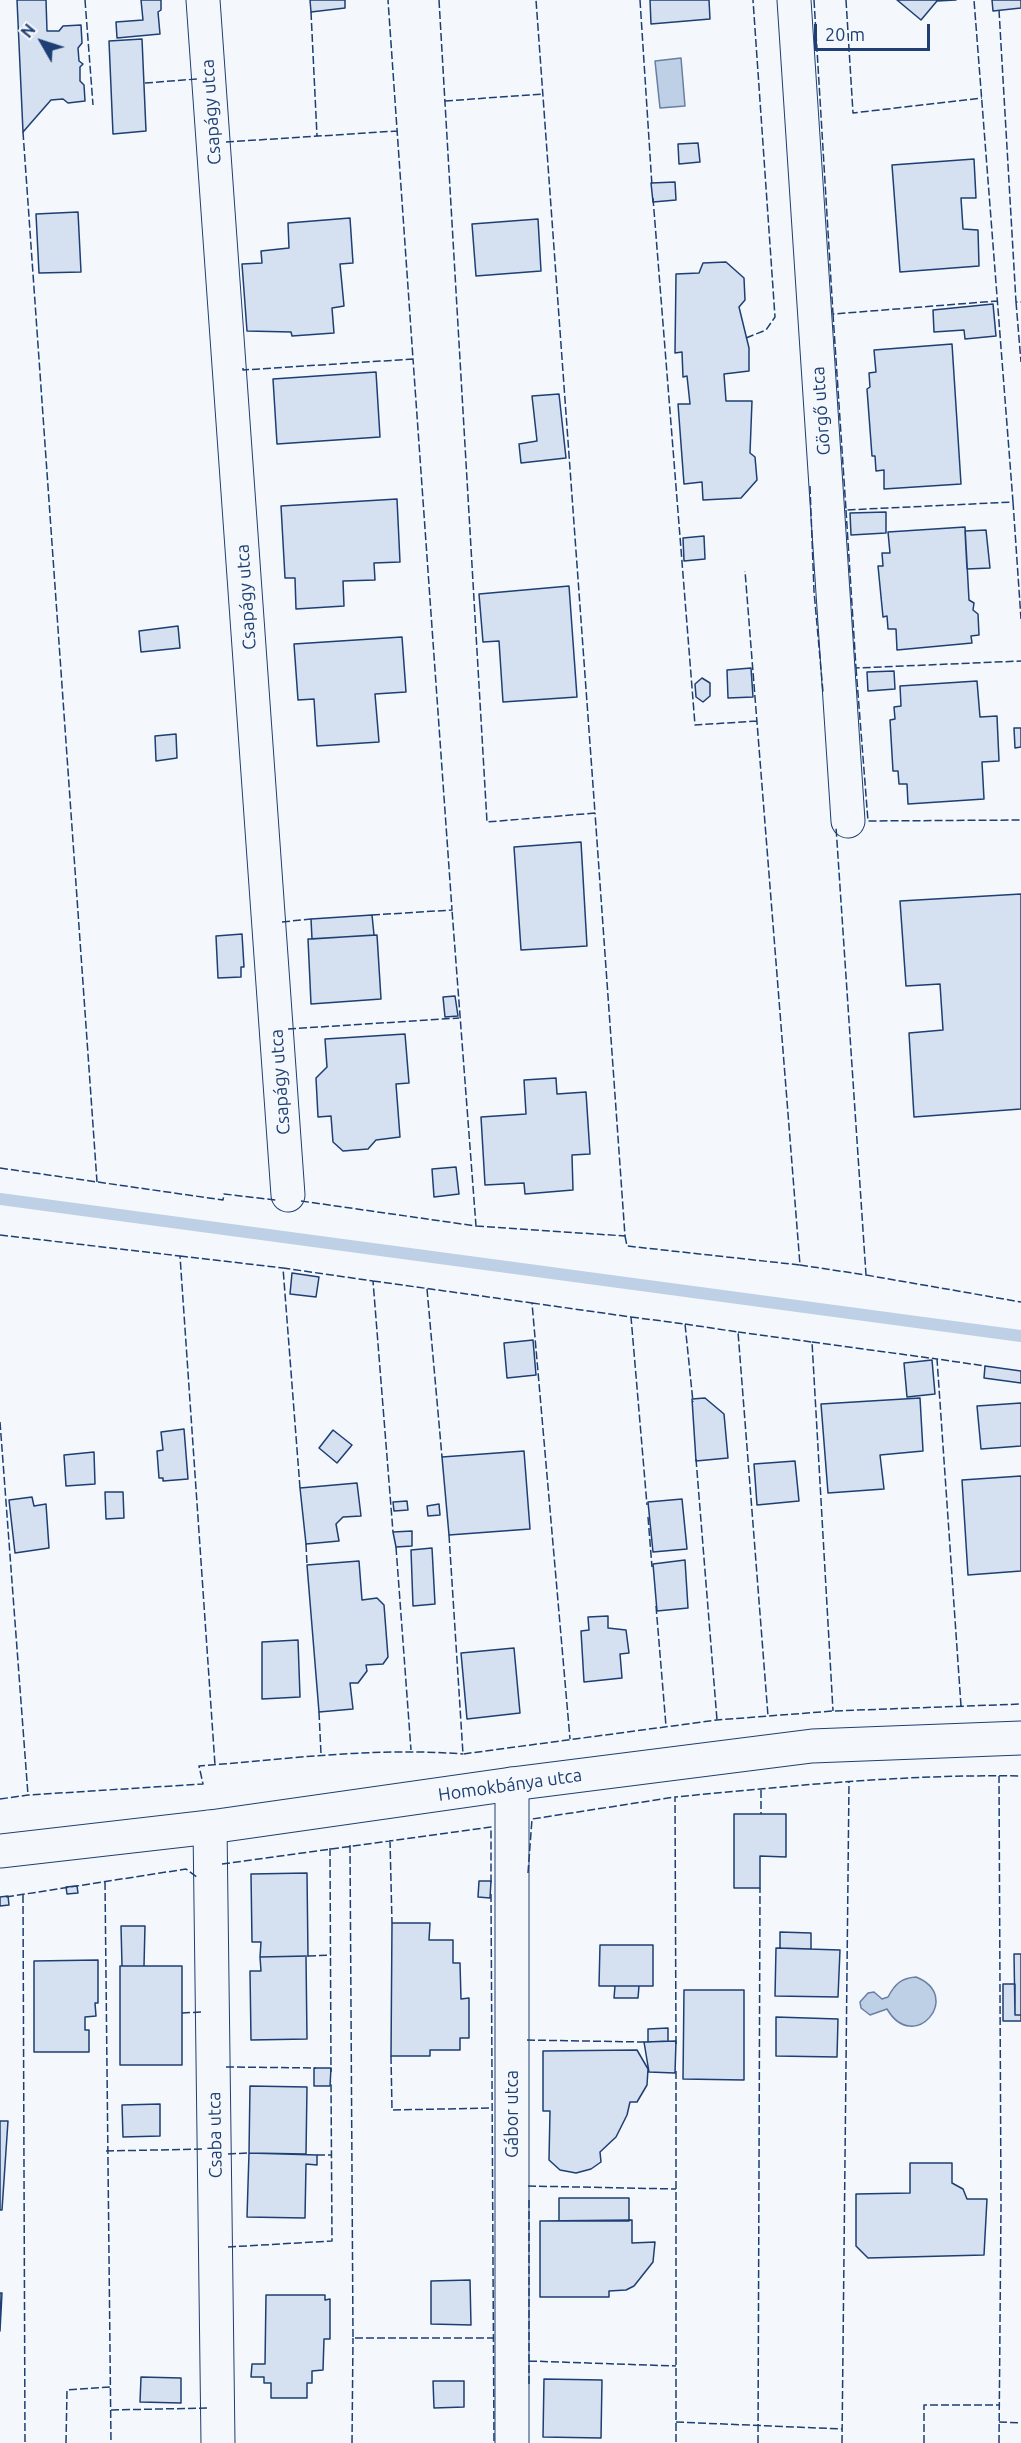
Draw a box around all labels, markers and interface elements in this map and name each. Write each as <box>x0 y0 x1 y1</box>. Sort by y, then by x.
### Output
north arrow <box>12 12 72 72</box>
scale bar <box>817 12 932 50</box>
text: N <box>17 20 39 41</box>
text: 20 m <box>825 24 865 44</box>
street label: Csapágy utca <box>197 58 225 166</box>
street label: Görgő utca <box>807 366 835 456</box>
street label: Csapágy utca <box>232 543 260 651</box>
street label: Csapágy utca <box>266 1028 294 1136</box>
street label: Homokbánya utca <box>437 1764 583 1806</box>
street label: Gábor utca <box>501 2070 523 2158</box>
street label: Csaba utca <box>203 2091 227 2179</box>

